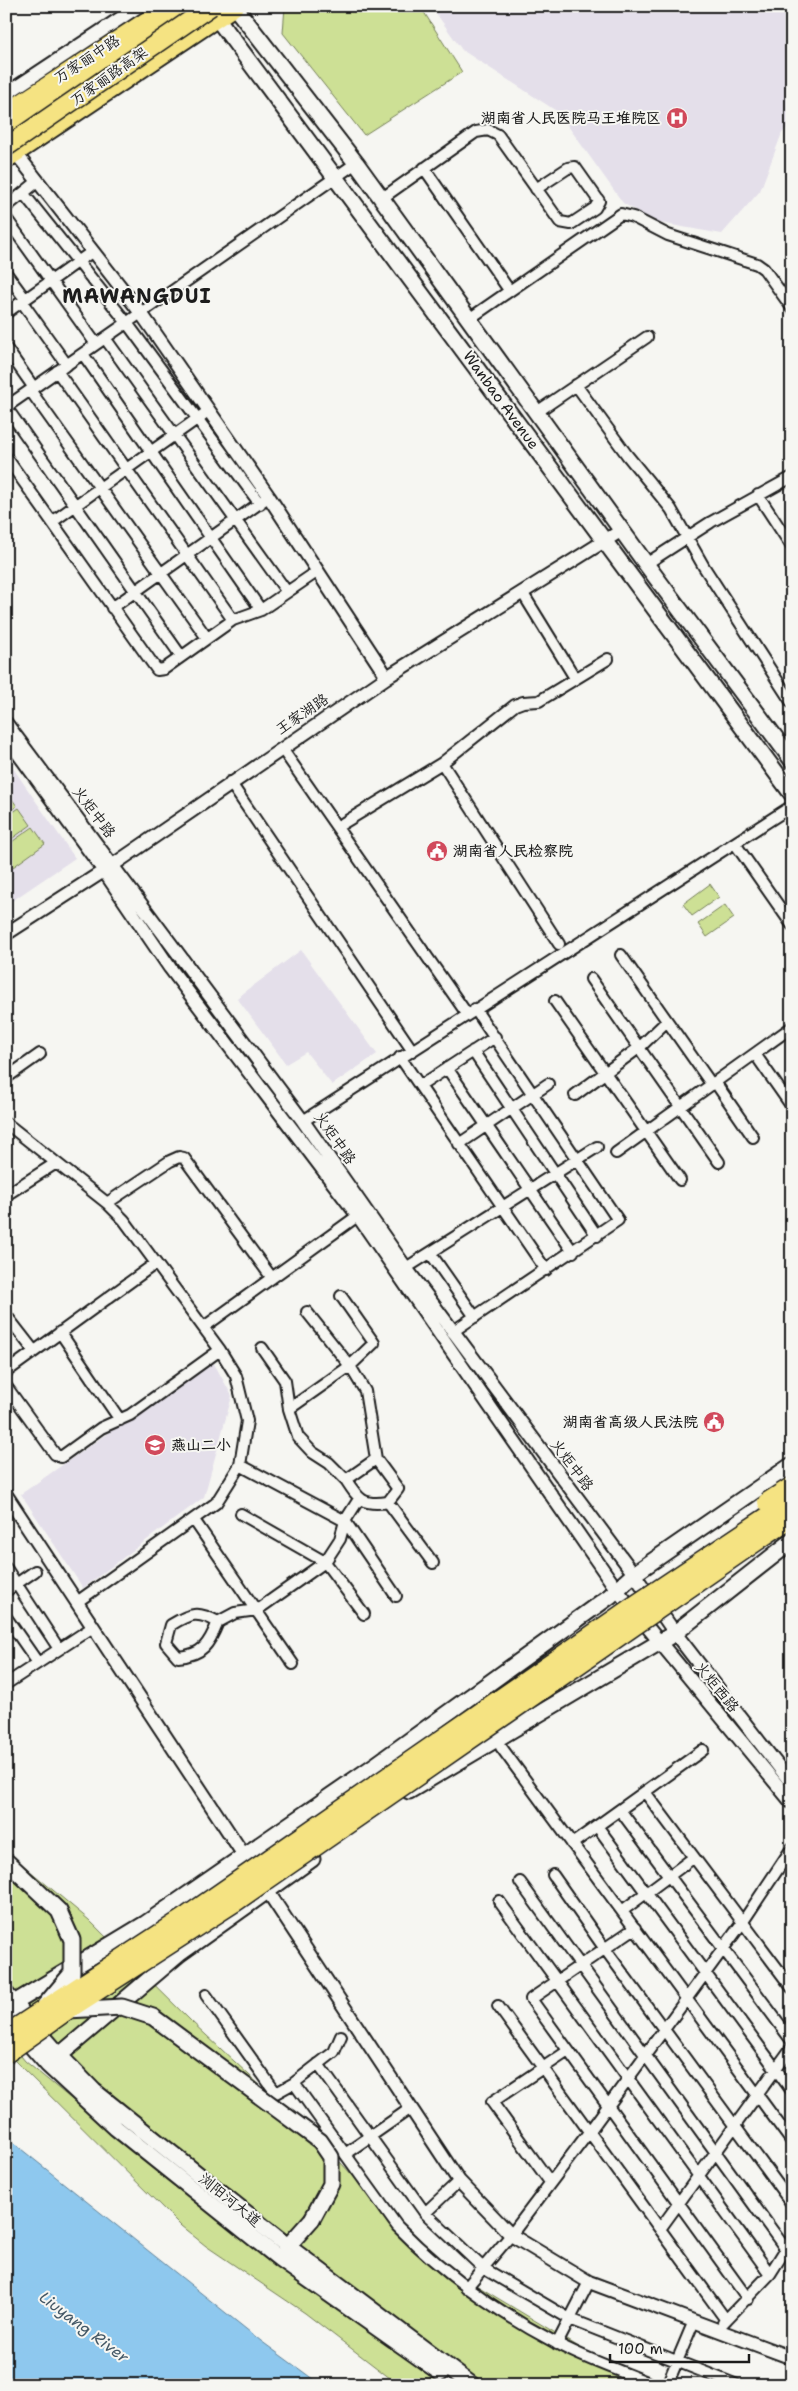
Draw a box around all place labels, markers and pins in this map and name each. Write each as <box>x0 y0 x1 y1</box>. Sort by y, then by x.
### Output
hospital icon: 湖南省人民医院马王堆院区 <box>665 106 689 130</box>
place label: 湖南省人民医院马王堆院区 <box>481 108 661 128</box>
public building icon: 湖南省人民检察院 <box>425 839 449 863</box>
place label: 湖南省人民检察院 <box>453 841 573 861</box>
public building icon: 湖南省高级人民法院 <box>702 1410 726 1434</box>
place label: 湖南省高级人民法院 <box>563 1412 698 1432</box>
school or university icon: 燕山二小 <box>143 1433 167 1457</box>
place label: 燕山二小 <box>171 1435 231 1455</box>

